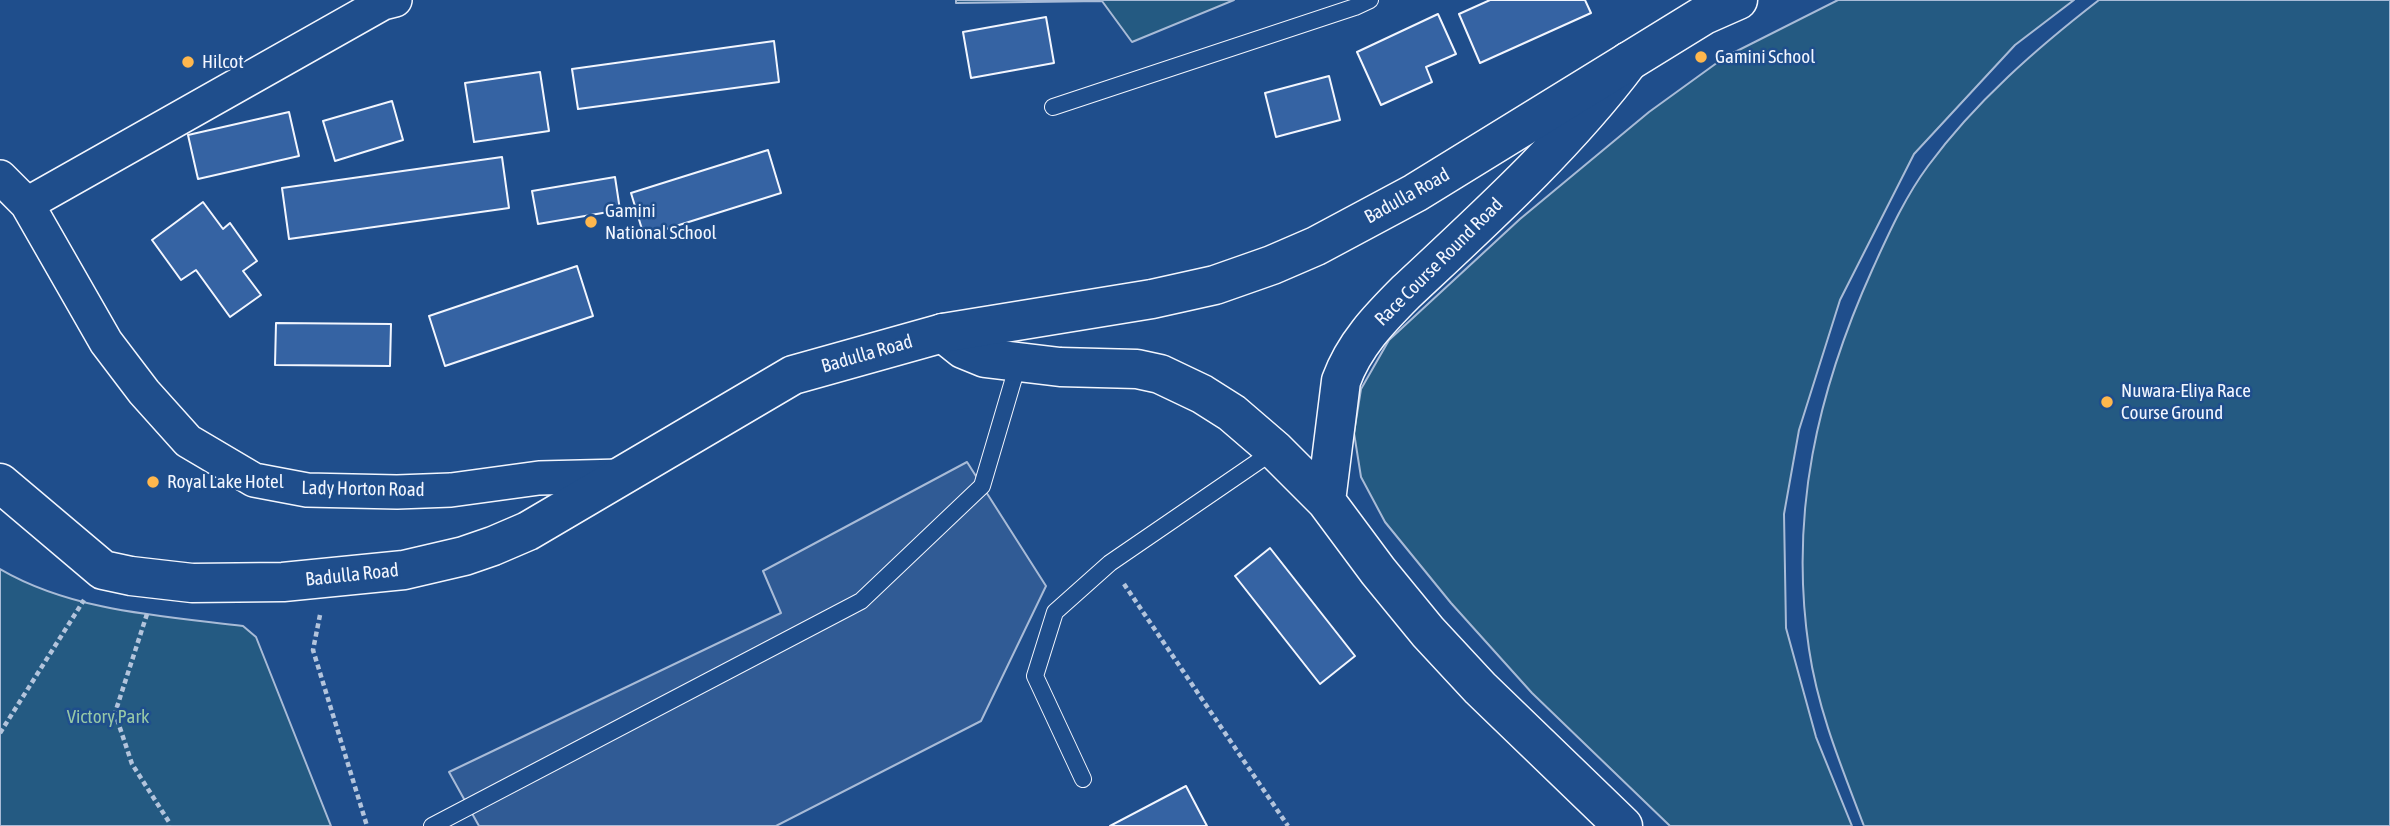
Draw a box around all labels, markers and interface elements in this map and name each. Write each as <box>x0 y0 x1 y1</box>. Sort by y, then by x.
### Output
place label: Gamini School <box>1715 46 1815 68</box>
marker: Gamini School <box>1693 49 1709 65</box>
place label: Hilcot <box>202 51 244 73</box>
marker: Hilcot <box>180 54 196 70</box>
street label: Badulla Road <box>1360 163 1454 229</box>
street label: Race Course Round Road <box>1370 193 1508 331</box>
place label: Gamini National School <box>605 200 717 244</box>
marker: Gamini National School <box>583 214 599 230</box>
street label: Badulla Road <box>819 330 915 378</box>
place label: Nuwara-Eliya Race Course Ground <box>2121 380 2251 424</box>
marker: Nuwara-Eliya Race Course Ground <box>2099 394 2115 410</box>
place label: Royal Lake Hotel <box>167 471 284 493</box>
marker: Royal Lake Hotel <box>145 474 161 490</box>
street label: Lady Horton Road <box>301 477 425 501</box>
street label: Badulla Road <box>304 559 400 591</box>
park label: Victory Park <box>67 706 149 728</box>

